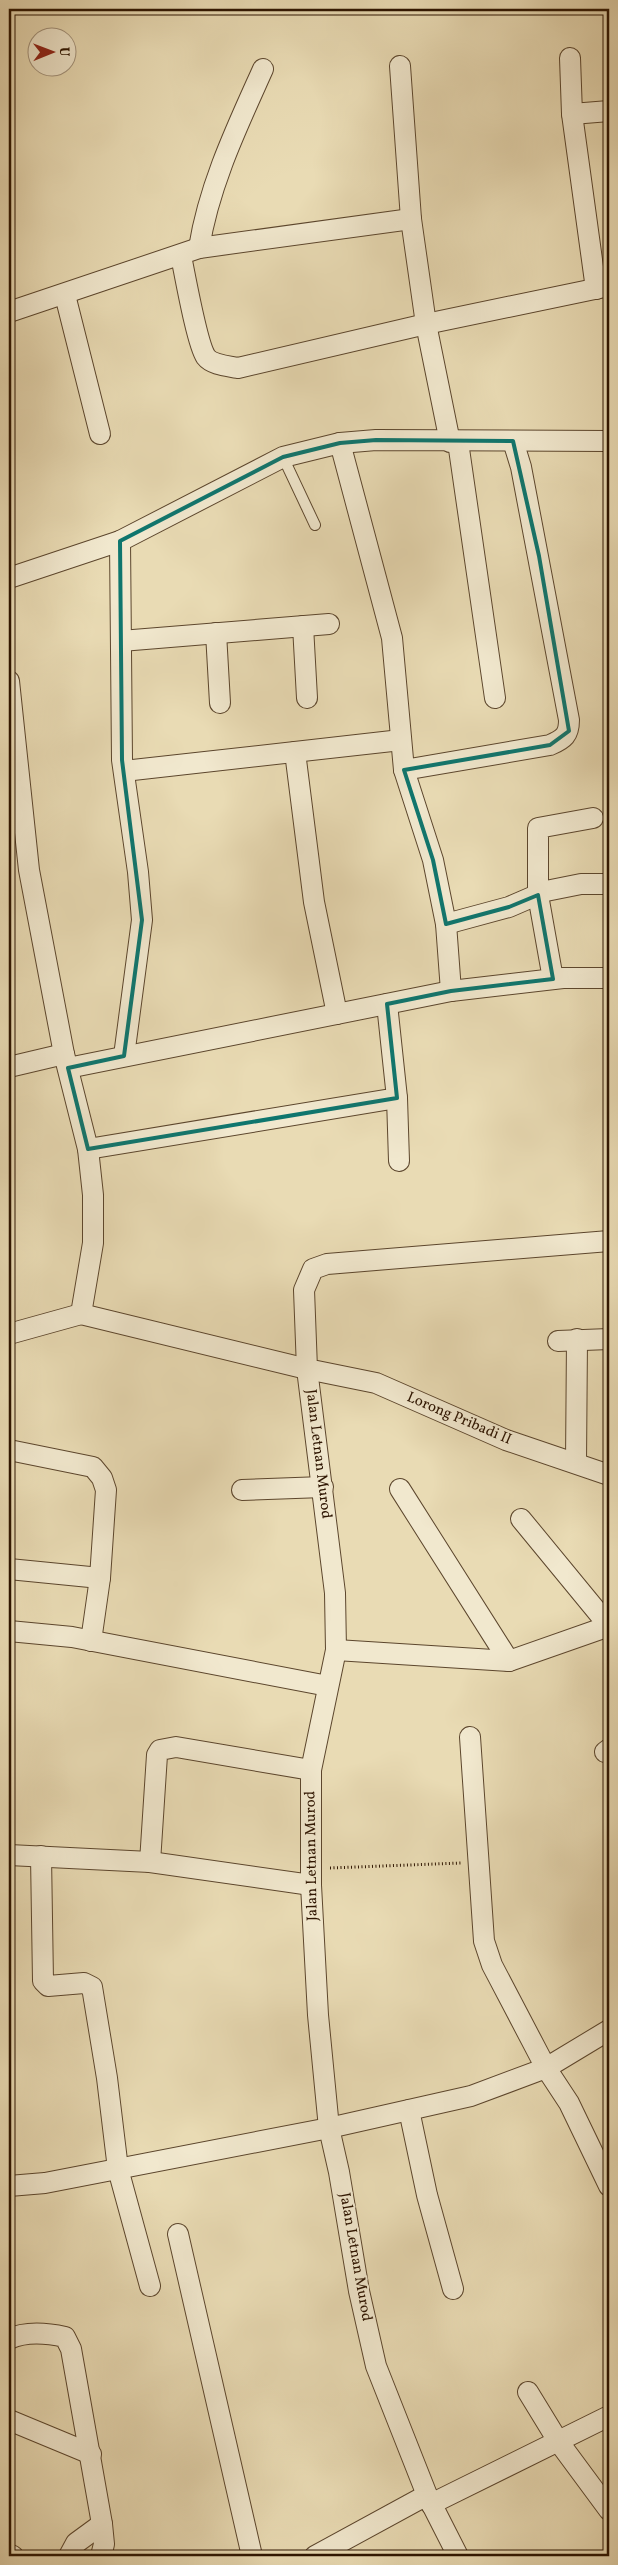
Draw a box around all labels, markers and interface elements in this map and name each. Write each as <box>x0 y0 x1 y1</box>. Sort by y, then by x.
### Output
north arrow <box>28 28 78 78</box>
text: U <box>54 47 73 57</box>
street label: Lorong Pribadi II <box>403 1387 515 1451</box>
street label: Jalan Letnan Murod <box>300 1388 336 1520</box>
street label: Jalan Letnan Murod <box>300 1791 324 1921</box>
street label: Jalan Letnan Murod <box>333 2191 377 2323</box>

